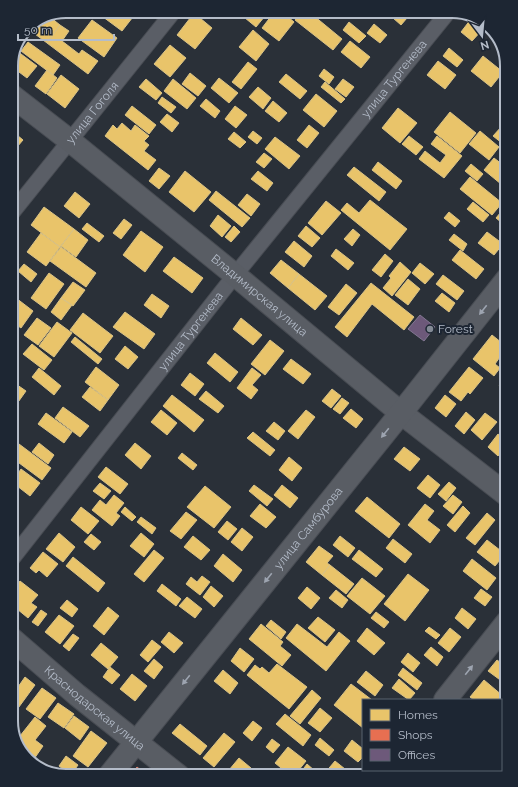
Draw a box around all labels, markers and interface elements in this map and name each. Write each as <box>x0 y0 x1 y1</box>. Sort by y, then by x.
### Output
scale bar <box>18 16 114 42</box>
north arrow <box>462 16 502 56</box>
text: 50 m <box>24 23 52 37</box>
street label: улица Тургенева <box>358 37 430 121</box>
text: N <box>479 38 490 53</box>
street label: улица Гоголя <box>63 79 121 146</box>
street label: Владимирская улица <box>208 251 310 339</box>
street label: улица Тургенева <box>156 289 226 373</box>
one-way arrow <box>478 304 487 315</box>
place label: Forest <box>438 322 473 336</box>
marker: Forest <box>425 324 435 334</box>
one-way arrow <box>380 428 389 439</box>
street label: улица Самбурова <box>271 484 346 572</box>
one-way arrow <box>264 573 272 584</box>
street label: Краснодарская улица <box>41 663 148 753</box>
one-way arrow <box>465 664 473 675</box>
one-way arrow <box>182 674 191 685</box>
legend <box>362 699 502 771</box>
text: Homes <box>398 708 438 722</box>
text: Shops <box>398 728 433 742</box>
text: Offices <box>398 748 435 762</box>

